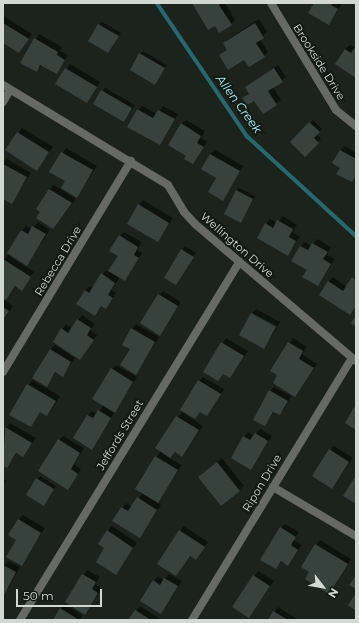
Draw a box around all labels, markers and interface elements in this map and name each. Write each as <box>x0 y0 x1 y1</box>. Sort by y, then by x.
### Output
street label: Brookside Drive <box>290 22 348 102</box>
water label: Allen Creek <box>213 72 265 136</box>
street label: Wellington Drive <box>198 210 276 280</box>
street label: Rebecca Drive <box>32 224 84 298</box>
street label: Jeffords Street <box>94 397 146 473</box>
street label: Ripon Drive <box>240 452 284 514</box>
north arrow <box>303 567 343 607</box>
scale bar <box>18 581 104 607</box>
text: N <box>325 586 342 601</box>
text: 50 m <box>23 588 54 603</box>

